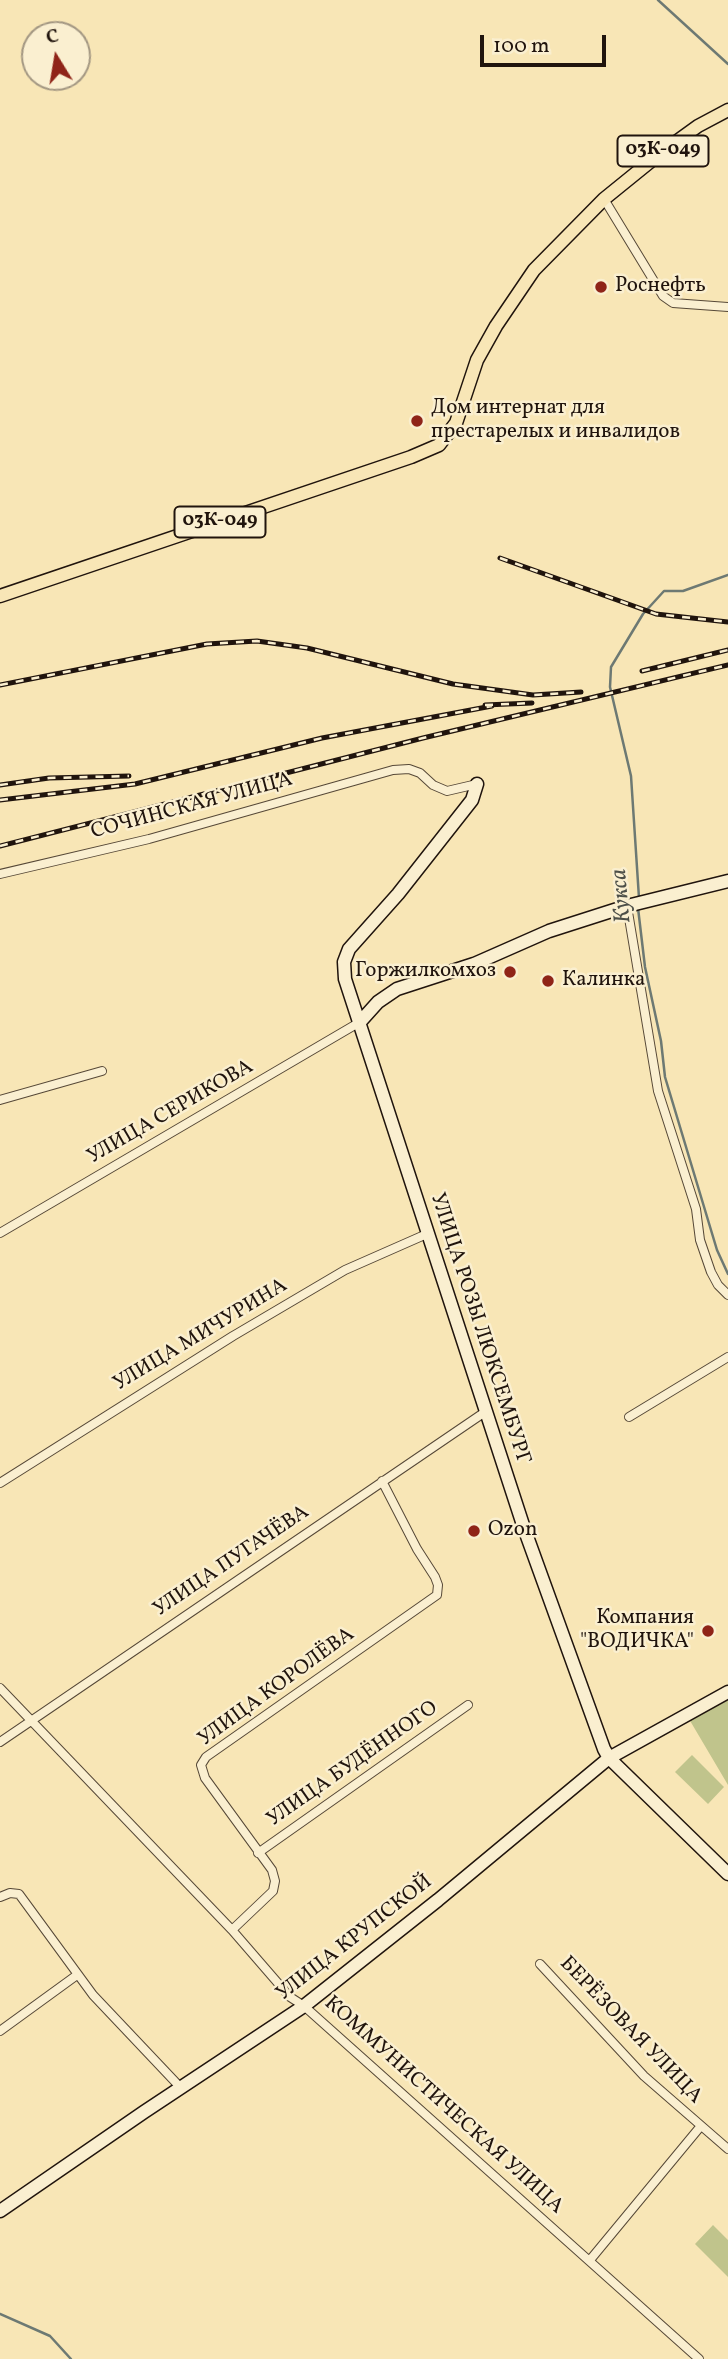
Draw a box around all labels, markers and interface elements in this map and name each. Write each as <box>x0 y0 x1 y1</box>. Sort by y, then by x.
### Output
north arrow <box>21 21 91 91</box>
scale bar <box>483 21 609 65</box>
text: С <box>44 23 61 51</box>
text: 100 m <box>493 32 550 61</box>
road number: 03К-049 <box>618 136 708 167</box>
place label: Роснефть <box>615 274 706 300</box>
marker: Роснефть <box>593 279 609 295</box>
place label: Дом интернат для престарелых и инвалидов <box>431 396 680 446</box>
marker: Дом интернат для престарелых и инвалидов <box>409 413 425 429</box>
road number: 03К-049 <box>174 506 266 538</box>
street label: СОЧИНСКАЯ УЛИЦА <box>88 768 296 846</box>
water label: Кукса <box>607 868 639 924</box>
place label: Горжилкомхоз <box>355 959 496 985</box>
marker: Горжилкомхоз <box>502 964 518 980</box>
place label: Калинка <box>562 968 645 994</box>
marker: Калинка <box>540 973 556 989</box>
street label: УЛИЦА СЕРИКОВА <box>84 1055 258 1171</box>
street label: УЛИЦА РОЗЫ ЛЮКСЕМБУРГ <box>423 1190 535 1468</box>
street label: УЛИЦА МИЧУРИНА <box>110 1274 292 1398</box>
street label: УЛИЦА ПУГАЧЁВА <box>149 1501 315 1623</box>
place label: Ozon <box>488 1518 538 1544</box>
marker: Ozon <box>466 1523 482 1539</box>
place label: Компания "ВОДИЧКА" <box>580 1606 694 1656</box>
street label: УЛИЦА КОРОЛЁВА <box>194 1623 360 1753</box>
marker: Компания "ВОДИЧКА" <box>700 1623 716 1639</box>
street label: УЛИЦА БУДЁННОГО <box>263 1697 443 1833</box>
street label: УЛИЦА КРУПСКОЙ <box>272 1870 438 2008</box>
street label: БЕРЁЗОВАЯ УЛИЦА <box>553 1952 707 2110</box>
street label: КОММУНИСТИЧЕСКАЯ УЛИЦА <box>318 1992 568 2220</box>

